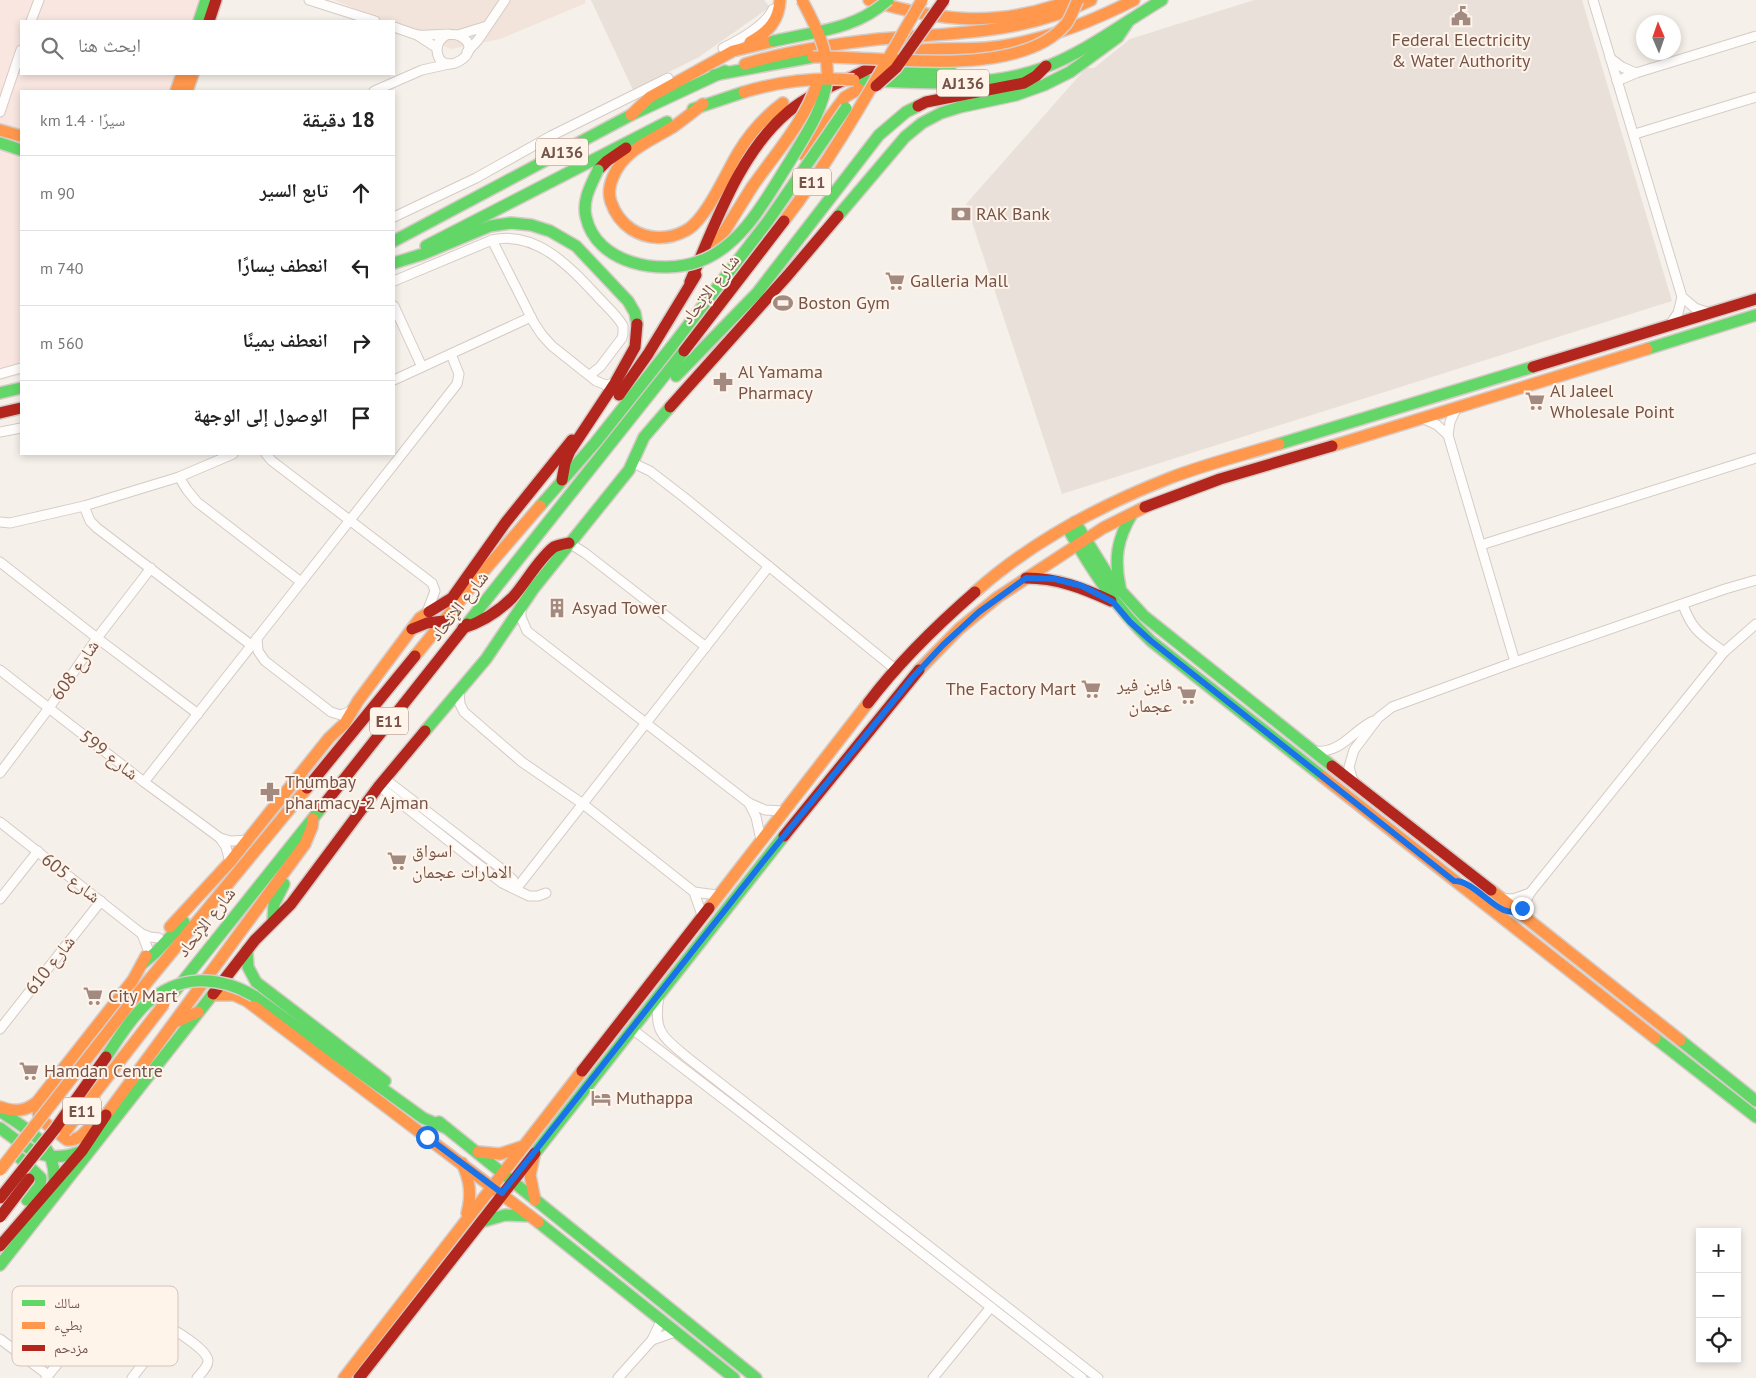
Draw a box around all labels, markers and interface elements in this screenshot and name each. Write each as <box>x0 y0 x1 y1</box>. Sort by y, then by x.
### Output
public building icon: Federal Electricity & Water Authority <box>1450 5 1472 27</box>
north arrow <box>1636 15 1681 60</box>
search box <box>20 20 395 75</box>
place label: Federal Electricity & Water Authority <box>1392 28 1531 72</box>
text: ابحث هنا <box>78 33 141 57</box>
icon: search <box>38 34 66 62</box>
road number: AJ136 <box>937 70 989 96</box>
text: 18 دقيقة <box>302 106 375 133</box>
text: سيرًا · 1.4 km <box>40 110 125 130</box>
road number: AJ136 <box>536 138 588 166</box>
road number: E11 <box>793 168 831 196</box>
text: تابع السير <box>260 178 328 202</box>
icon: ahead <box>347 179 375 207</box>
text: 90 m <box>40 183 75 203</box>
place label: RAK Bank <box>976 202 1050 225</box>
bank icon: RAK Bank <box>950 203 972 225</box>
street label: شارع الإتحاد <box>675 249 744 328</box>
text: انعطف يسارًا <box>237 253 328 277</box>
icon: left <box>347 254 375 282</box>
text: 740 m <box>40 258 83 278</box>
place label: Galleria Mall <box>910 269 1009 292</box>
supermarket icon: Galleria Mall <box>884 270 906 292</box>
place label: Boston Gym <box>798 291 890 314</box>
sports icon: Boston Gym <box>772 292 794 314</box>
text: انعطف يمينًا <box>243 328 328 352</box>
icon: right <box>347 329 375 357</box>
text: 560 m <box>40 333 83 353</box>
place label: Al Yamama Pharmacy <box>738 360 823 404</box>
pharmacy icon: Al Yamama Pharmacy <box>712 371 734 393</box>
place label: Al Jaleel Wholesale Point <box>1550 379 1674 423</box>
supermarket icon: Al Jaleel Wholesale Point <box>1524 390 1546 412</box>
text: الوصول إلى الوجهة <box>193 403 328 427</box>
icon: arrive <box>347 404 375 432</box>
street label: شارع الإتحاد <box>424 566 493 645</box>
place label: Asyad Tower <box>572 596 667 619</box>
building icon: Asyad Tower <box>546 597 568 619</box>
street label: شارع 608 <box>46 635 104 704</box>
place label: فاين فير عجمان <box>1116 673 1172 717</box>
place label: The Factory Mart <box>946 677 1076 700</box>
supermarket icon: The Factory Mart <box>1080 678 1102 700</box>
supermarket icon: فاين فير عجمان <box>1176 684 1198 706</box>
road number: E11 <box>370 708 408 734</box>
street label: شارع 599 <box>75 724 143 785</box>
place label: Thumbay pharmacy-2 Ajman <box>285 770 429 814</box>
pharmacy icon: Thumbay pharmacy-2 Ajman <box>259 781 281 803</box>
place label: اسواق الامارات عجمان <box>412 839 512 883</box>
street label: شارع 605 <box>37 847 105 908</box>
supermarket icon: اسواق الامارات عجمان <box>386 850 408 872</box>
street label: شارع الإتحاد <box>171 882 240 961</box>
route end <box>1511 897 1534 920</box>
street label: شارع 610 <box>19 931 80 999</box>
place label: City Mart <box>108 984 178 1007</box>
supermarket icon: City Mart <box>82 985 104 1007</box>
place label: Hamdan Centre <box>44 1059 163 1082</box>
supermarket icon: Hamdan Centre <box>18 1060 40 1082</box>
place label: Muthappa <box>616 1086 693 1109</box>
hotel icon: Muthappa <box>590 1087 612 1109</box>
road number: E11 <box>63 1098 101 1124</box>
route start <box>416 1126 439 1149</box>
map controls <box>1696 1228 1741 1363</box>
button: + <box>1696 1228 1741 1273</box>
button: − <box>1696 1273 1741 1318</box>
legend <box>12 1286 178 1366</box>
text: سالك <box>54 1294 80 1312</box>
text: بطيء <box>54 1316 83 1337</box>
button: locate <box>1696 1318 1741 1363</box>
text: مزدحم <box>54 1339 88 1358</box>

